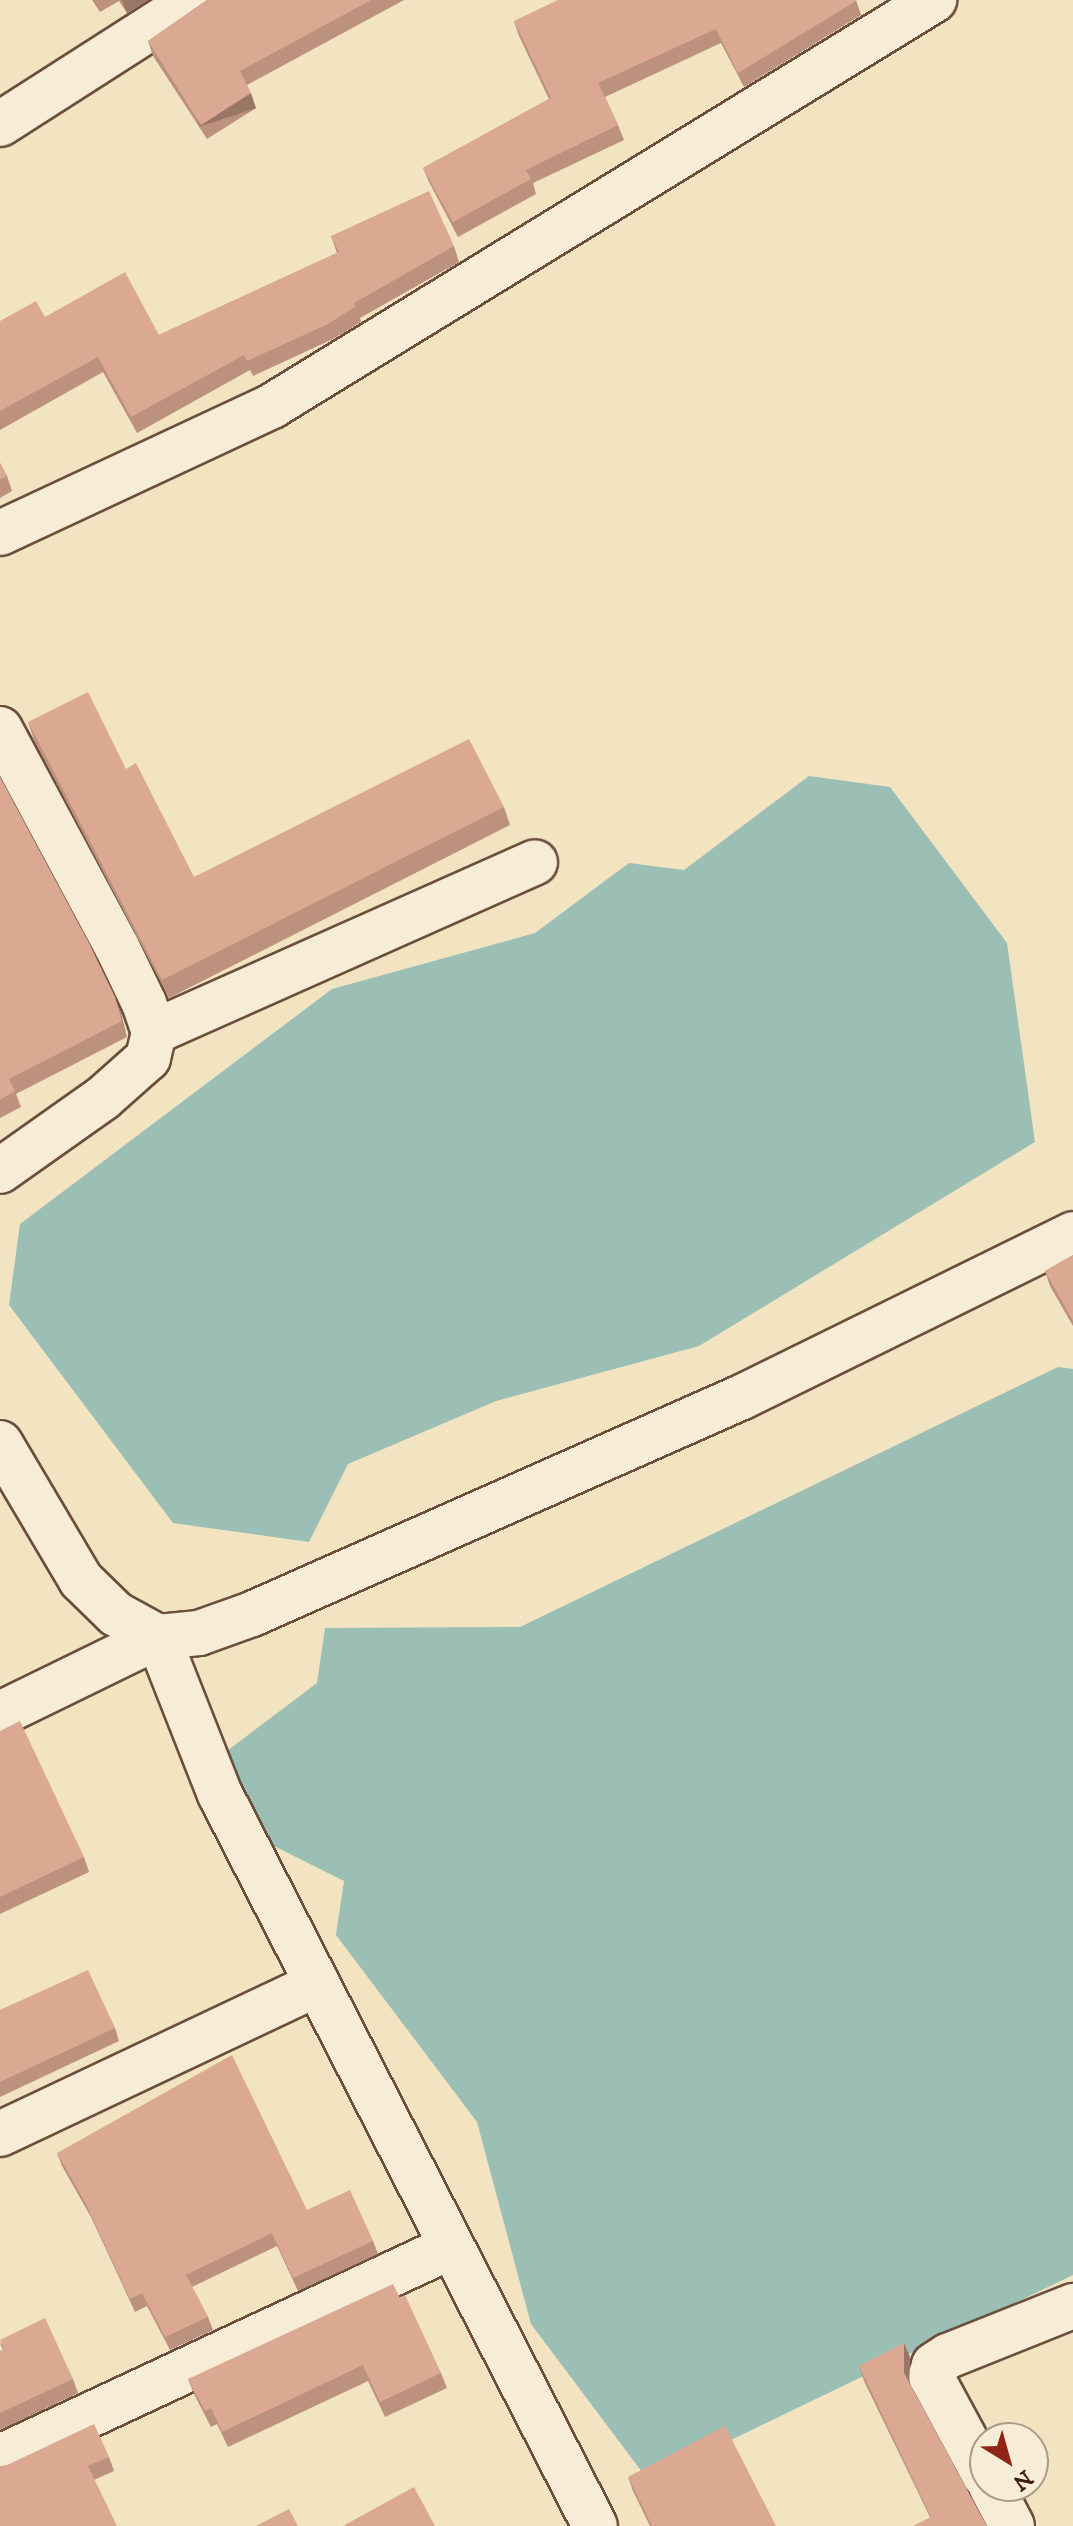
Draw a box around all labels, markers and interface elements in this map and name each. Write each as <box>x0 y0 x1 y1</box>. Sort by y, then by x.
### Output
north arrow <box>969 2422 1049 2502</box>
text: N <box>1007 2464 1038 2496</box>

